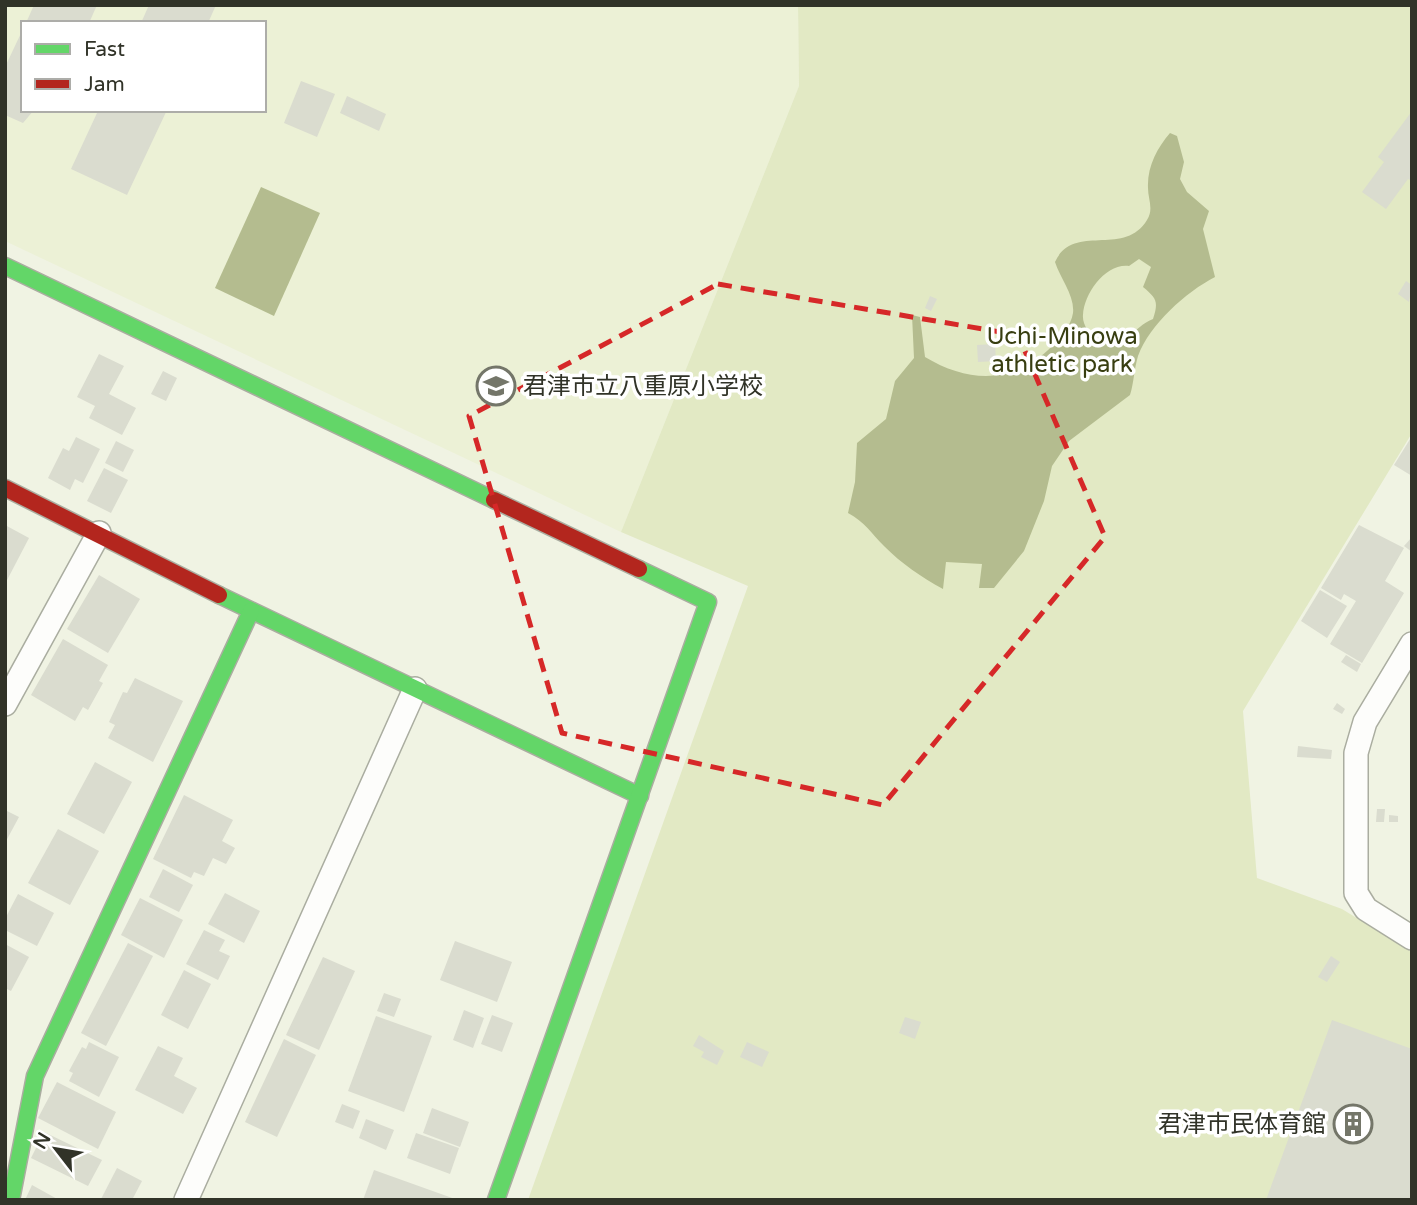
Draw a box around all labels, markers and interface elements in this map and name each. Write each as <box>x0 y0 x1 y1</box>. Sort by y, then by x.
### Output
legend <box>21 21 266 112</box>
text: Fast <box>84 37 125 62</box>
text: Jam <box>84 72 125 97</box>
park label: Uchi-Minowa athletic park <box>986 322 1138 379</box>
school or university icon: 君津市立八重原小学校 <box>475 365 517 407</box>
place label: 君津市立八重原小学校 <box>523 372 763 401</box>
building icon: 君津市民体育館 <box>1332 1103 1374 1145</box>
place label: 君津市民体育館 <box>1158 1110 1326 1139</box>
north arrow <box>21 1114 91 1184</box>
text: N <box>29 1129 56 1153</box>

